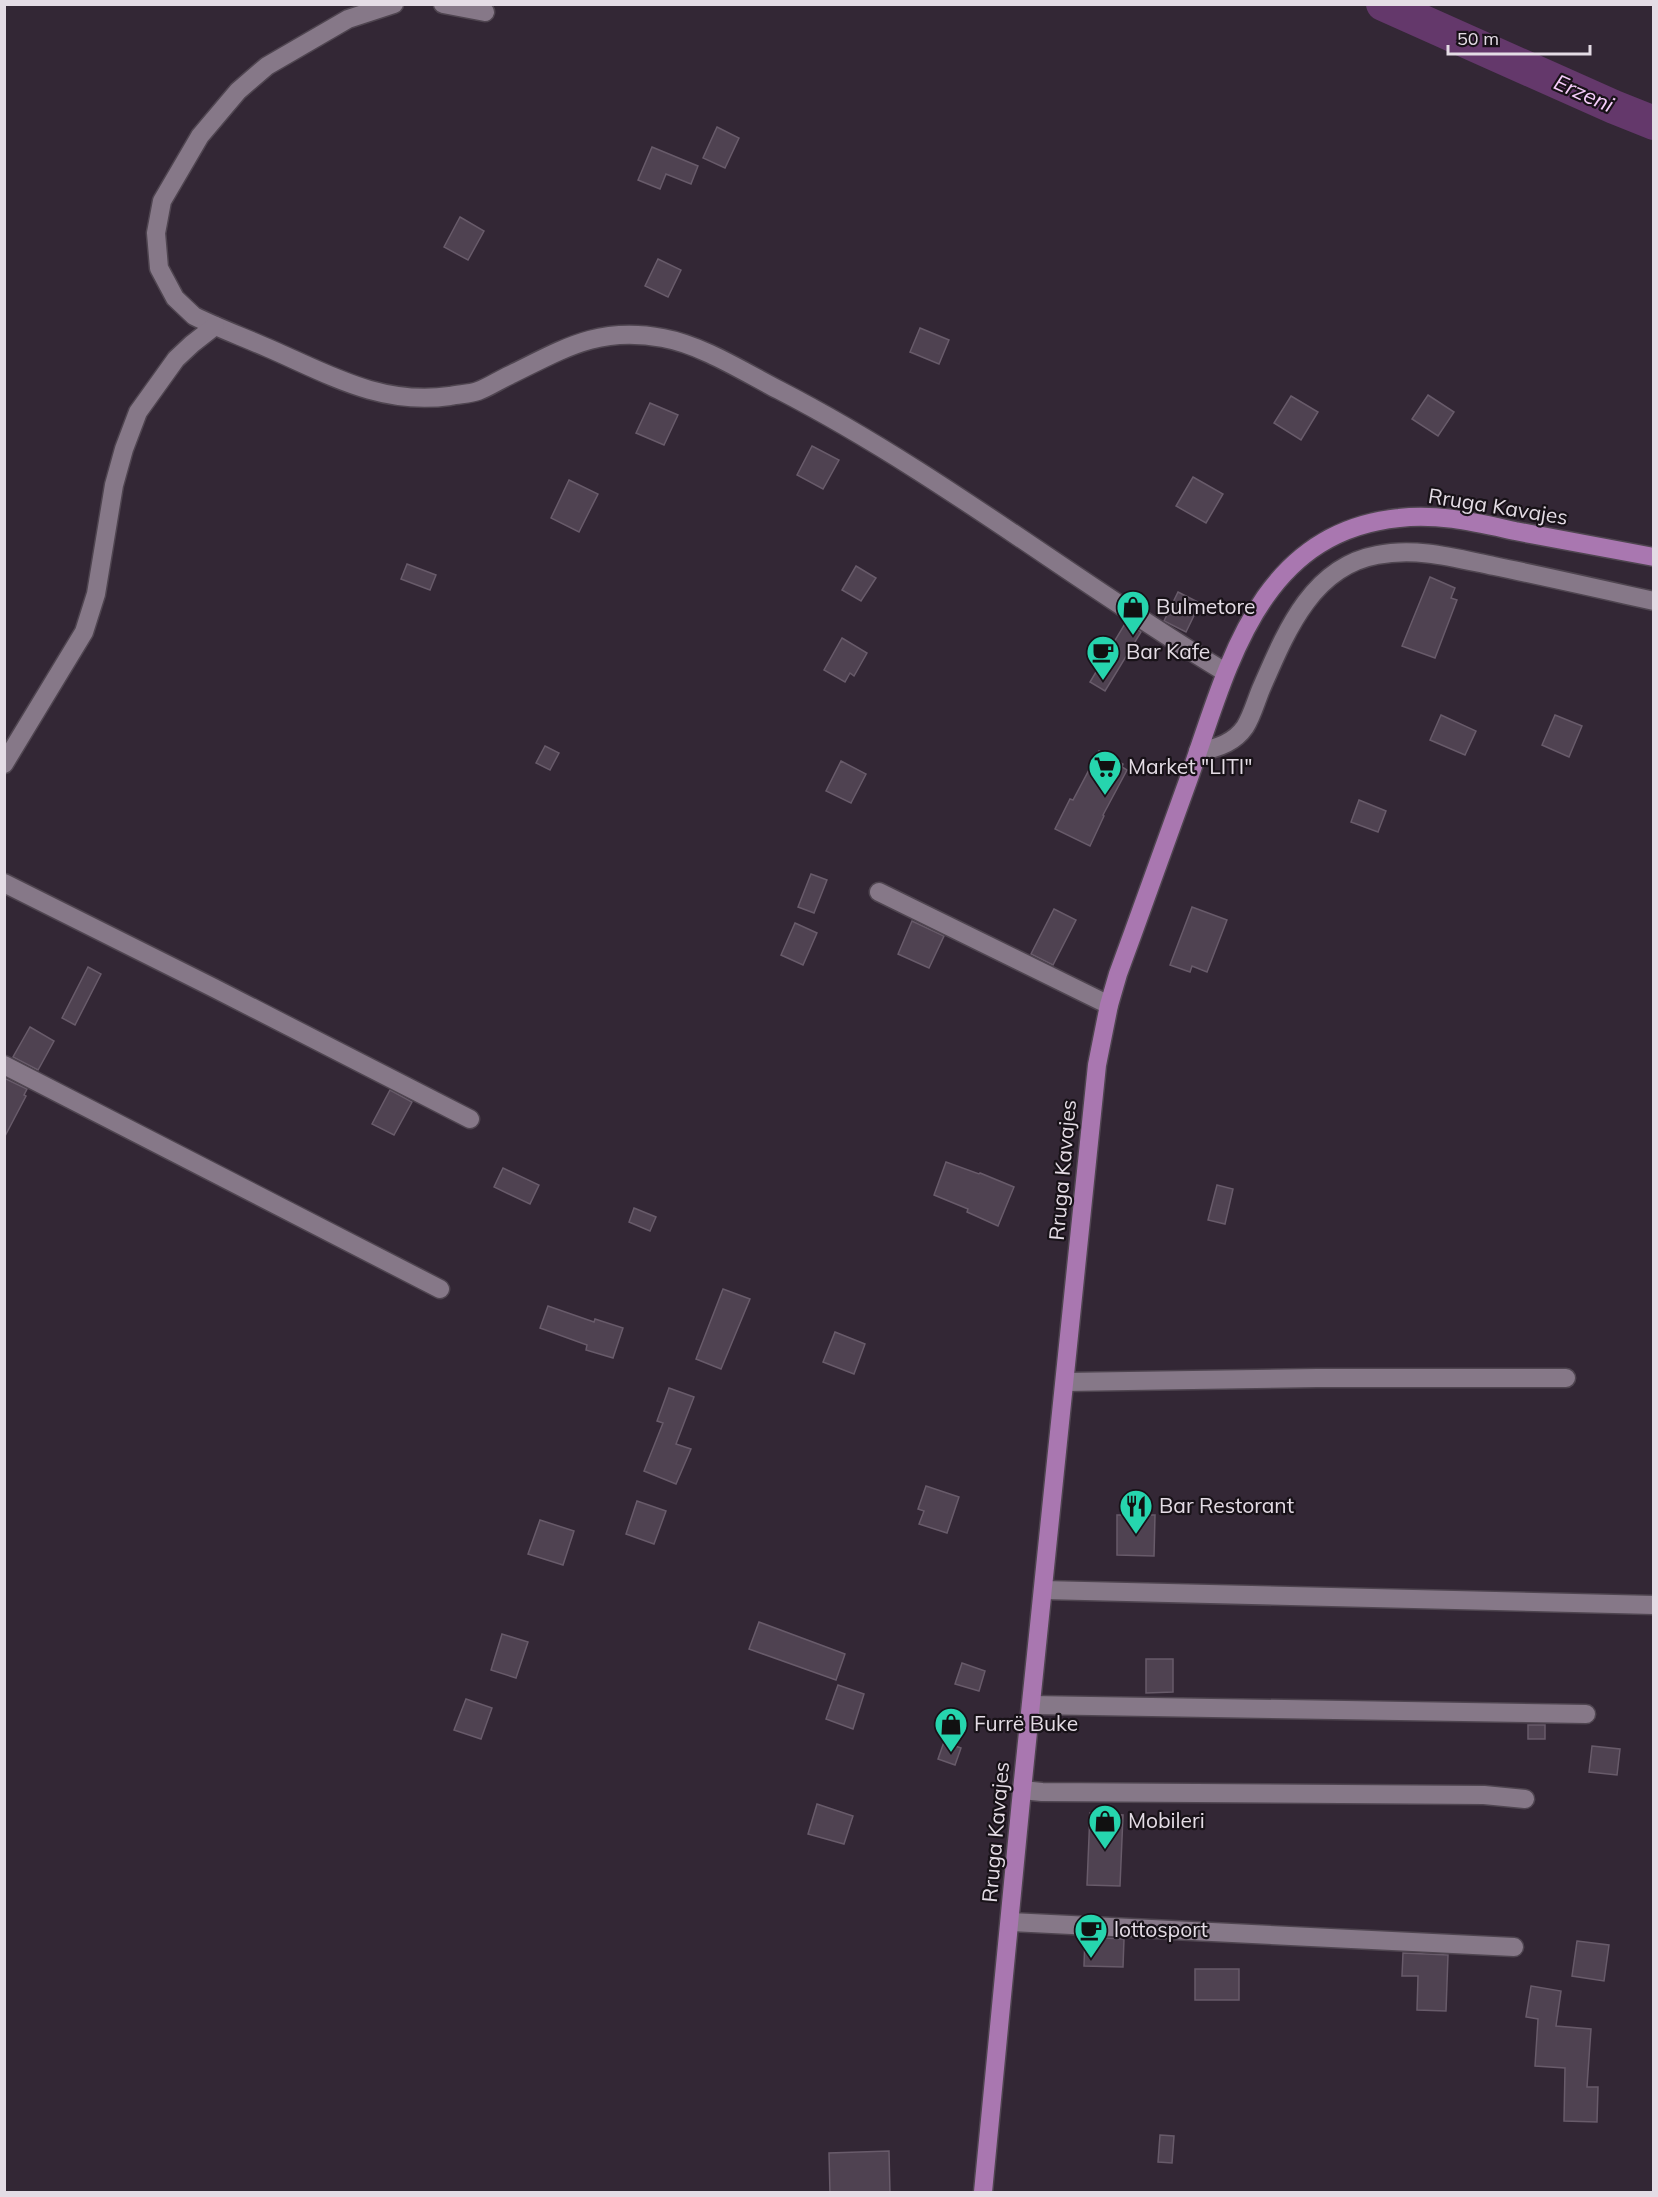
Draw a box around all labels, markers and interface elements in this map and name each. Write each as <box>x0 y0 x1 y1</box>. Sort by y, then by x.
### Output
scale bar <box>1448 18 1590 56</box>
text: 50 m <box>1457 27 1499 50</box>
water label: Erzeni <box>1550 68 1619 119</box>
street label: Rruga Kavajes <box>1426 482 1570 530</box>
shop icon: Bulmetore <box>1115 589 1151 636</box>
place label: Bulmetore <box>1156 593 1255 619</box>
cafe icon: Bar Kafe <box>1085 634 1121 681</box>
place label: Bar Kafe <box>1126 638 1210 664</box>
supermarket icon: Market "LITI" <box>1087 749 1123 796</box>
place label: Market "LITI" <box>1128 753 1253 779</box>
street label: Rruga Kavajes <box>1043 1098 1081 1241</box>
restaurant icon: Bar Restorant <box>1118 1488 1154 1535</box>
place label: Bar Restorant <box>1159 1492 1294 1518</box>
shop icon: Furrë Buke <box>933 1706 969 1753</box>
place label: Furrë Buke <box>974 1710 1078 1736</box>
street label: Rruga Kavajes <box>976 1760 1014 1903</box>
shop icon: Mobileri <box>1087 1803 1123 1850</box>
place label: Mobileri <box>1128 1807 1205 1833</box>
cafe icon: lottosport <box>1073 1912 1109 1959</box>
place label: lottosport <box>1114 1916 1208 1942</box>

